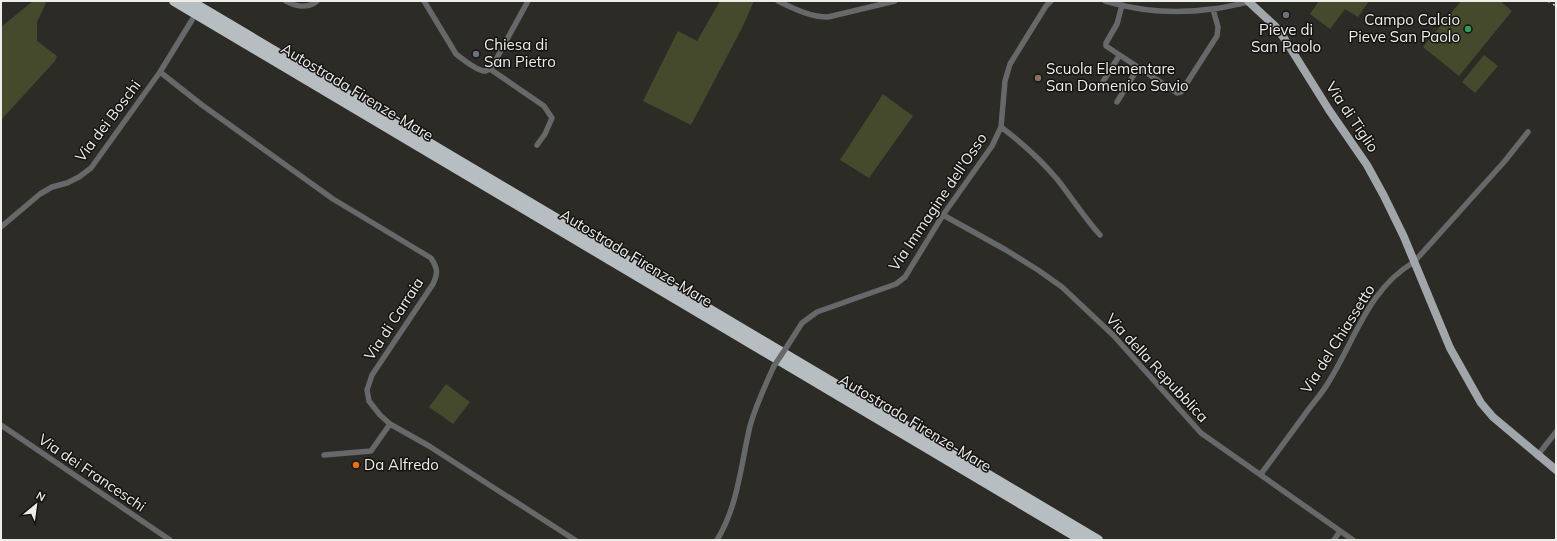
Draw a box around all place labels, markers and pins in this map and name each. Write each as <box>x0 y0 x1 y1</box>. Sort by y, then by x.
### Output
marker: Pieve di San Paolo <box>1281 10 1291 20</box>
place label: Campo Calcio Pieve San Paolo <box>1349 10 1460 46</box>
place label: Pieve di San Paolo <box>1251 20 1321 56</box>
marker: Campo Calcio Pieve San Paolo <box>1463 24 1473 34</box>
place label: Chiesa di San Pietro <box>484 35 556 71</box>
marker: Chiesa di San Pietro <box>471 49 481 59</box>
place label: Scuola Elementare San Domenico Savio <box>1046 59 1189 95</box>
marker: Scuola Elementare San Domenico Savio <box>1033 73 1043 83</box>
place label: Da Alfredo <box>364 455 439 474</box>
marker: Da Alfredo <box>351 460 361 470</box>

